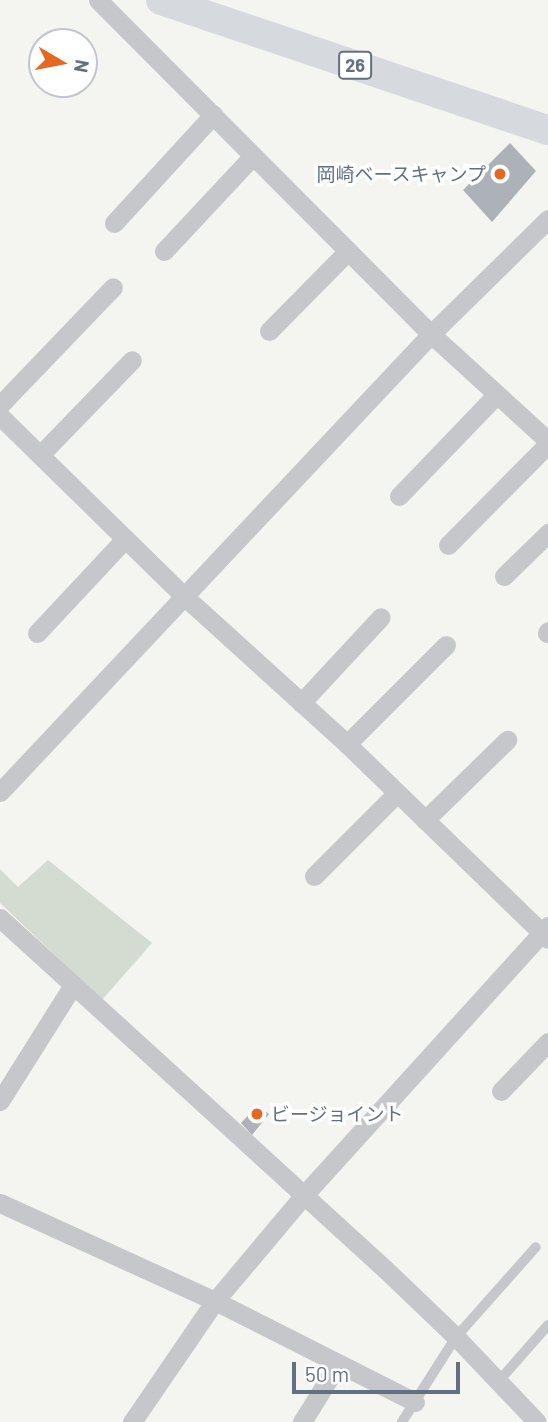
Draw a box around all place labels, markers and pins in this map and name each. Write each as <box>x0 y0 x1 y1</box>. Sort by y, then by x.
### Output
place label: 岡崎ベースキャンプ <box>315 163 486 185</box>
marker: 岡崎ベースキャンプ <box>492 166 508 182</box>
place label: ビージョイント <box>271 1103 404 1125</box>
marker: ビージョイント <box>249 1106 265 1122</box>

